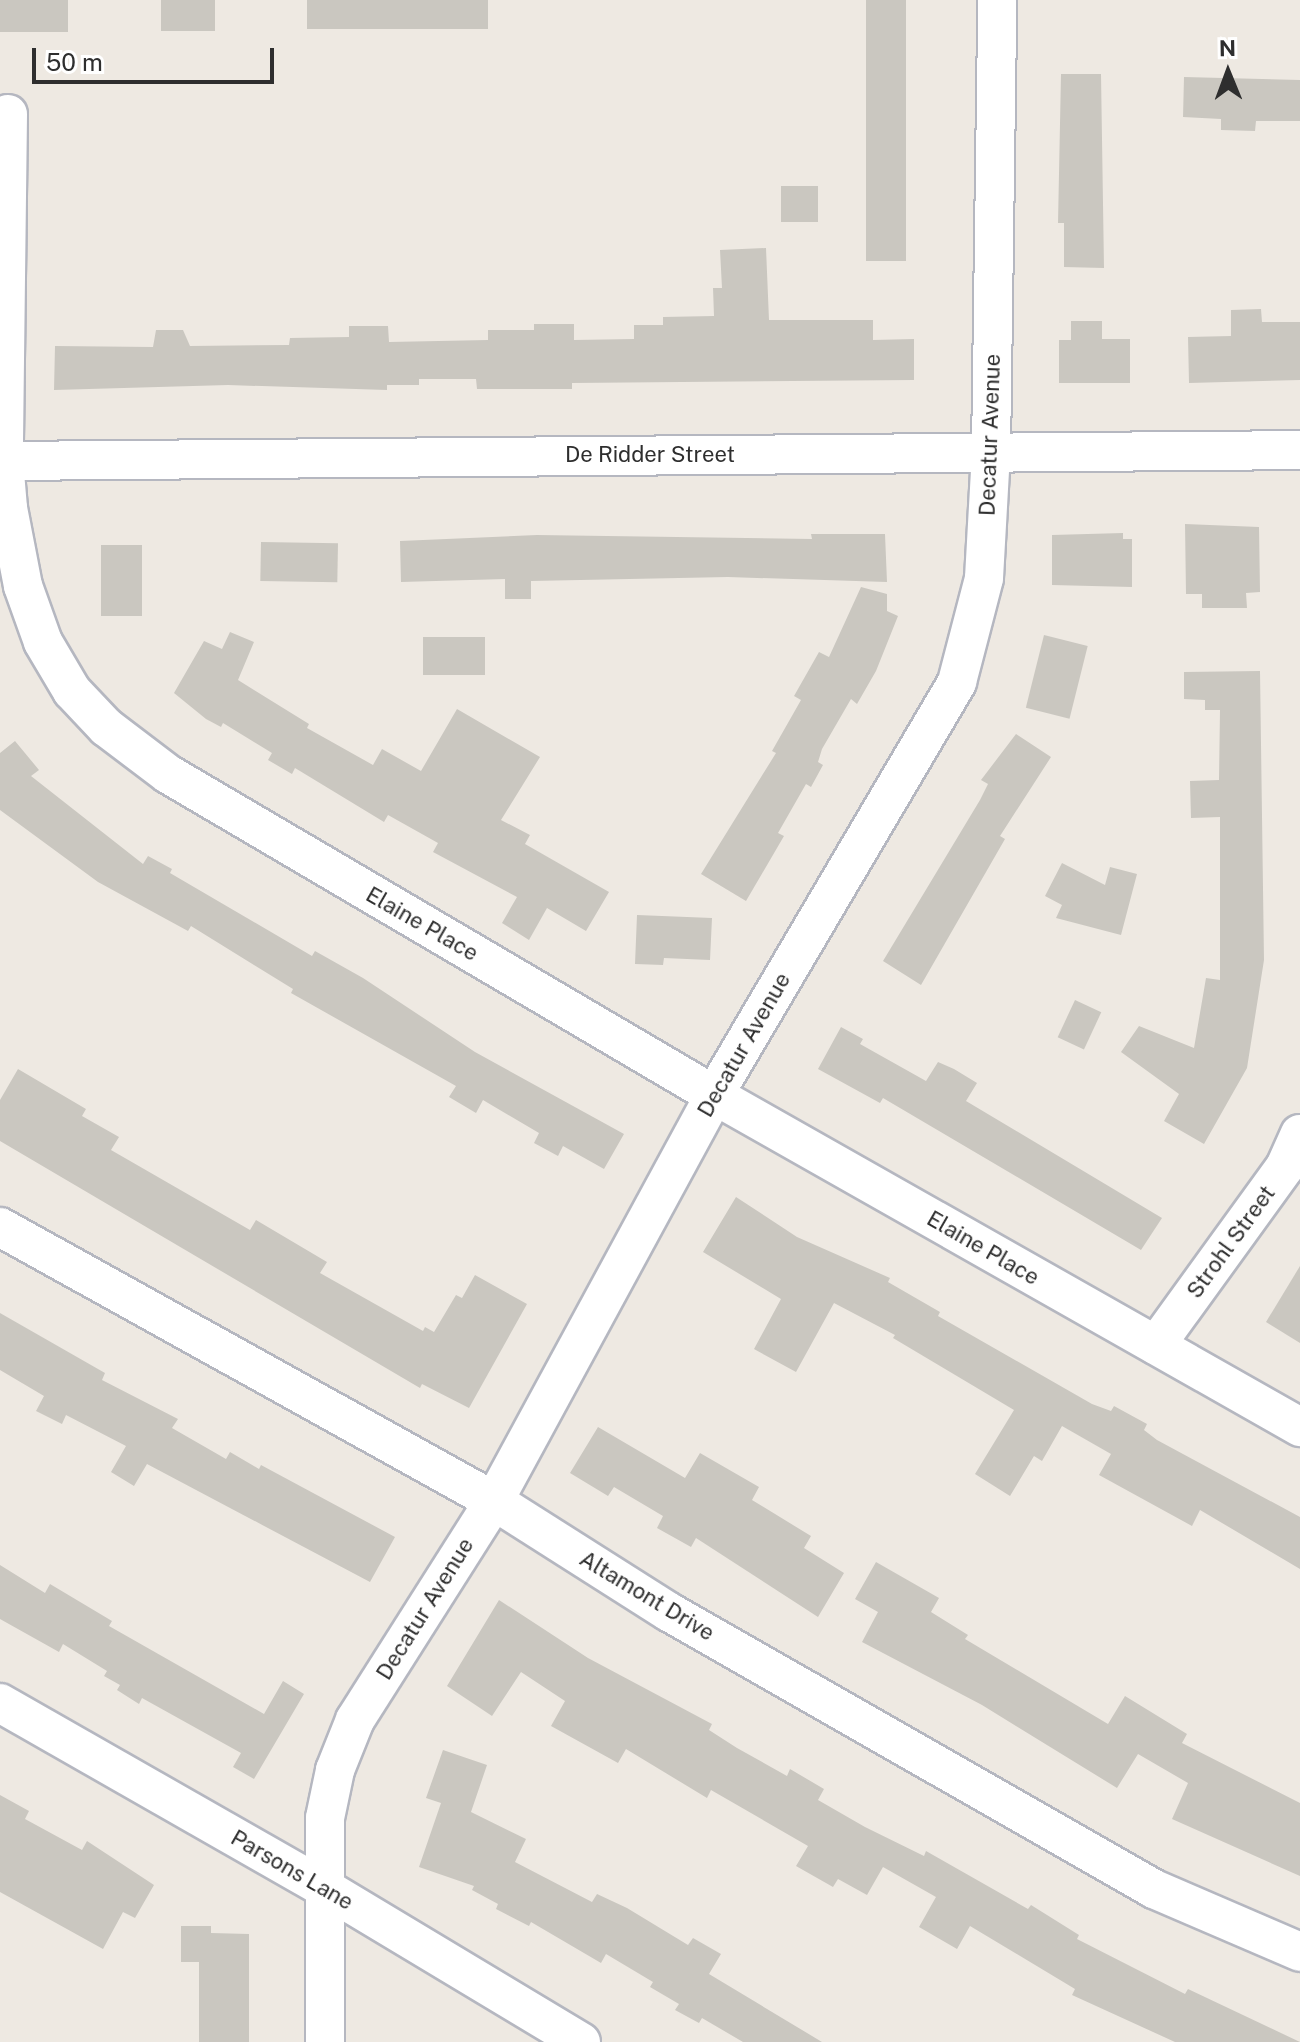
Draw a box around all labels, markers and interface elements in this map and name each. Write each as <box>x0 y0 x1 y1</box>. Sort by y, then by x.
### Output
scale bar <box>36 32 278 82</box>
north arrow <box>1188 32 1268 112</box>
text: N <box>1219 35 1236 61</box>
text: 50 m <box>46 48 103 76</box>
street label: Decatur Avenue <box>974 354 1006 516</box>
street label: De Ridder Street <box>565 442 735 468</box>
street label: Elaine Place <box>361 881 483 967</box>
street label: Decatur Avenue <box>692 968 796 1122</box>
street label: Strohl Street <box>1181 1181 1281 1303</box>
street label: Elaine Place <box>922 1205 1044 1291</box>
street label: Decatur Avenue <box>371 1533 479 1685</box>
street label: Altamont Drive <box>575 1545 719 1647</box>
street label: Parsons Lane <box>226 1824 358 1916</box>

